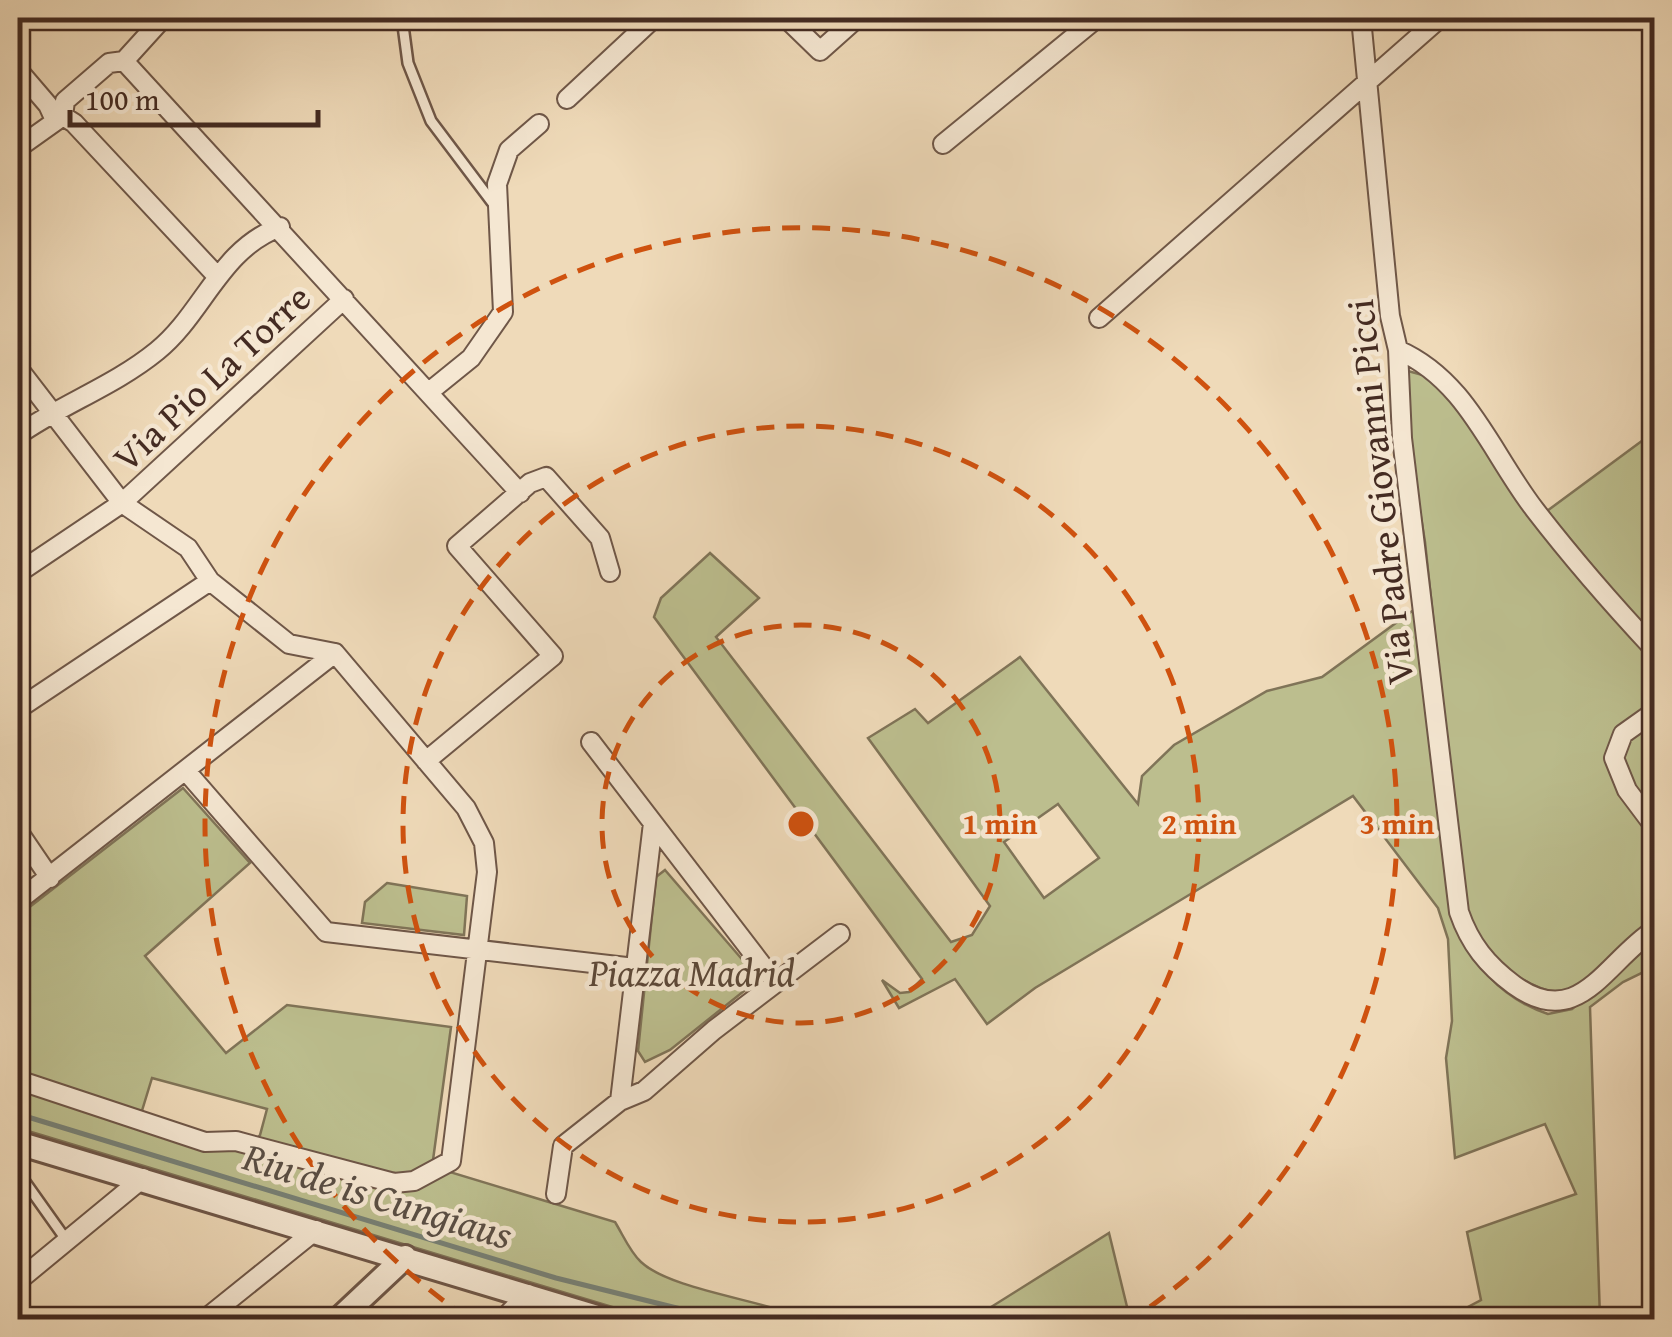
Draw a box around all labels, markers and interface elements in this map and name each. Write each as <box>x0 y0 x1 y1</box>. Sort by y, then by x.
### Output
scale bar <box>70 65 318 127</box>
text: 100 m <box>85 77 160 121</box>
street label: Via Pio La Torre <box>99 270 323 484</box>
street label: Via Padre Giovanni Picci <box>1331 297 1427 687</box>
text: 1 min <box>963 801 1038 845</box>
text: 2 min <box>1162 801 1237 845</box>
text: 3 min <box>1360 801 1435 845</box>
centre of rings <box>783 806 819 842</box>
park label: Piazza Madrid <box>588 944 795 1000</box>
water label: Riu de is Cungiaus <box>235 1126 520 1264</box>

